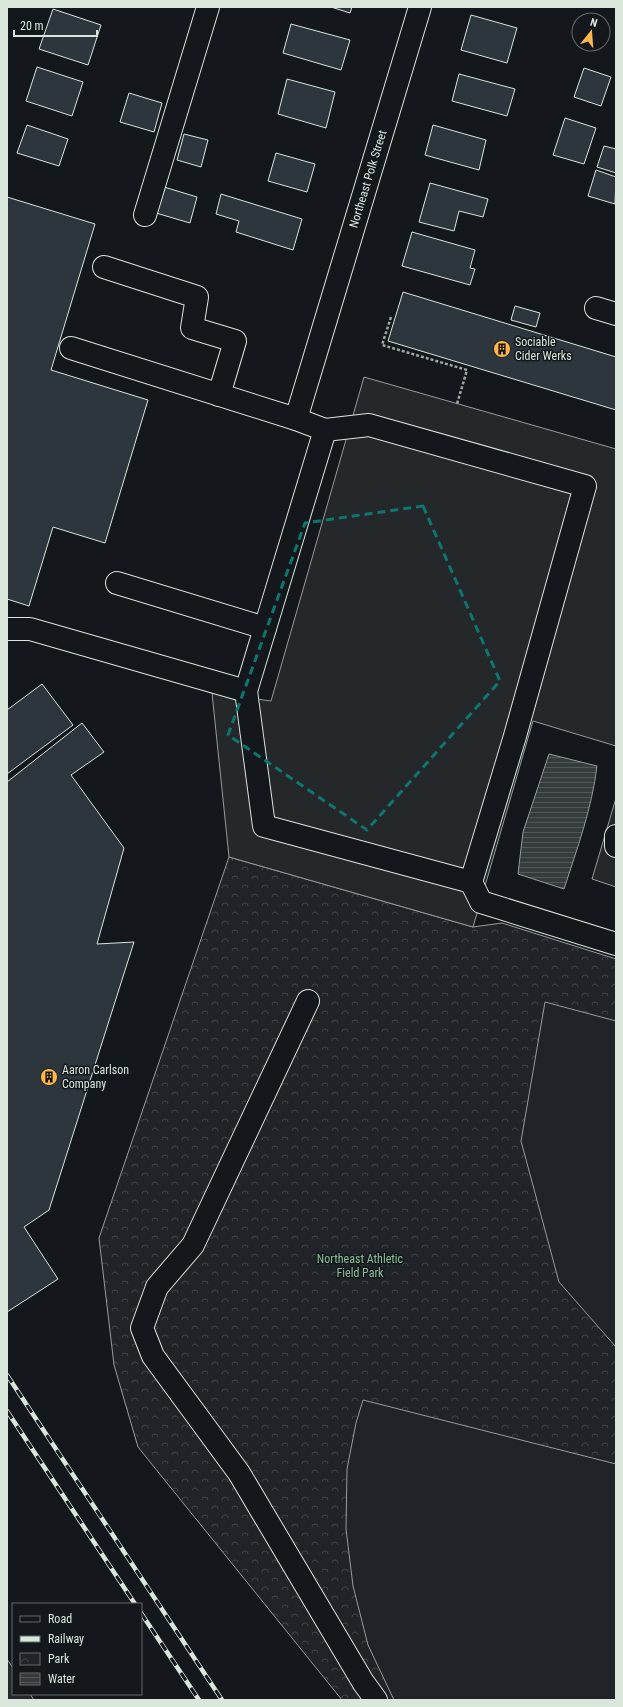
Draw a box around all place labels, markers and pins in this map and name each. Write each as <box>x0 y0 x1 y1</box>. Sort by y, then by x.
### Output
place label: Sociable Cider Werks <box>515 335 572 363</box>
building icon: Sociable Cider Werks <box>492 339 512 359</box>
place label: Aaron Carlson Company <box>62 1063 129 1091</box>
building icon: Aaron Carlson Company <box>39 1067 59 1087</box>

